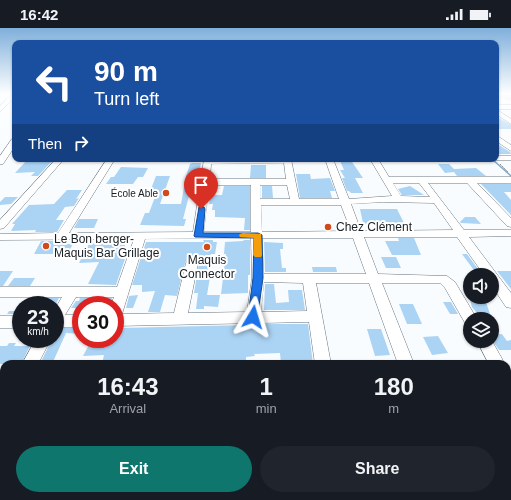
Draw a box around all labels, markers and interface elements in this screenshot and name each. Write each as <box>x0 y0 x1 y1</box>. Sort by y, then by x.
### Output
text: 16:42 <box>20 6 58 23</box>
icon: left <box>28 56 80 108</box>
text: 90 m <box>94 56 158 87</box>
text: Turn left <box>94 89 159 109</box>
icon: right <box>70 132 92 154</box>
text: Then <box>28 135 62 152</box>
pin <box>184 168 218 209</box>
icon: arrive <box>190 174 212 196</box>
place label: École Able <box>111 187 158 199</box>
marker: École Able <box>161 188 171 198</box>
place label: Chez Clément <box>336 220 413 234</box>
marker: Chez Clément <box>323 222 333 232</box>
place label: Le Bon berger- Maquis Bar Grillage <box>54 232 160 260</box>
marker: Le Bon berger- Maquis Bar Grillage <box>41 241 51 251</box>
marker: Maquis Connector <box>202 242 212 252</box>
place label: Maquis Connector <box>179 253 235 281</box>
map controls <box>463 268 499 348</box>
button: sound <box>463 268 499 304</box>
speed limit sign: 30 <box>72 296 124 348</box>
position arrow <box>232 296 274 338</box>
text: 23 <box>27 306 49 328</box>
button: layers <box>463 312 499 348</box>
text: km/h <box>27 326 49 337</box>
text: 16:43 <box>97 373 159 400</box>
text: 1 <box>259 373 273 400</box>
text: 180 <box>374 373 414 400</box>
text: Arrival <box>109 401 146 416</box>
text: min <box>256 401 277 416</box>
text: m <box>388 401 399 416</box>
button: Exit <box>16 446 252 492</box>
button: Share <box>260 446 495 492</box>

